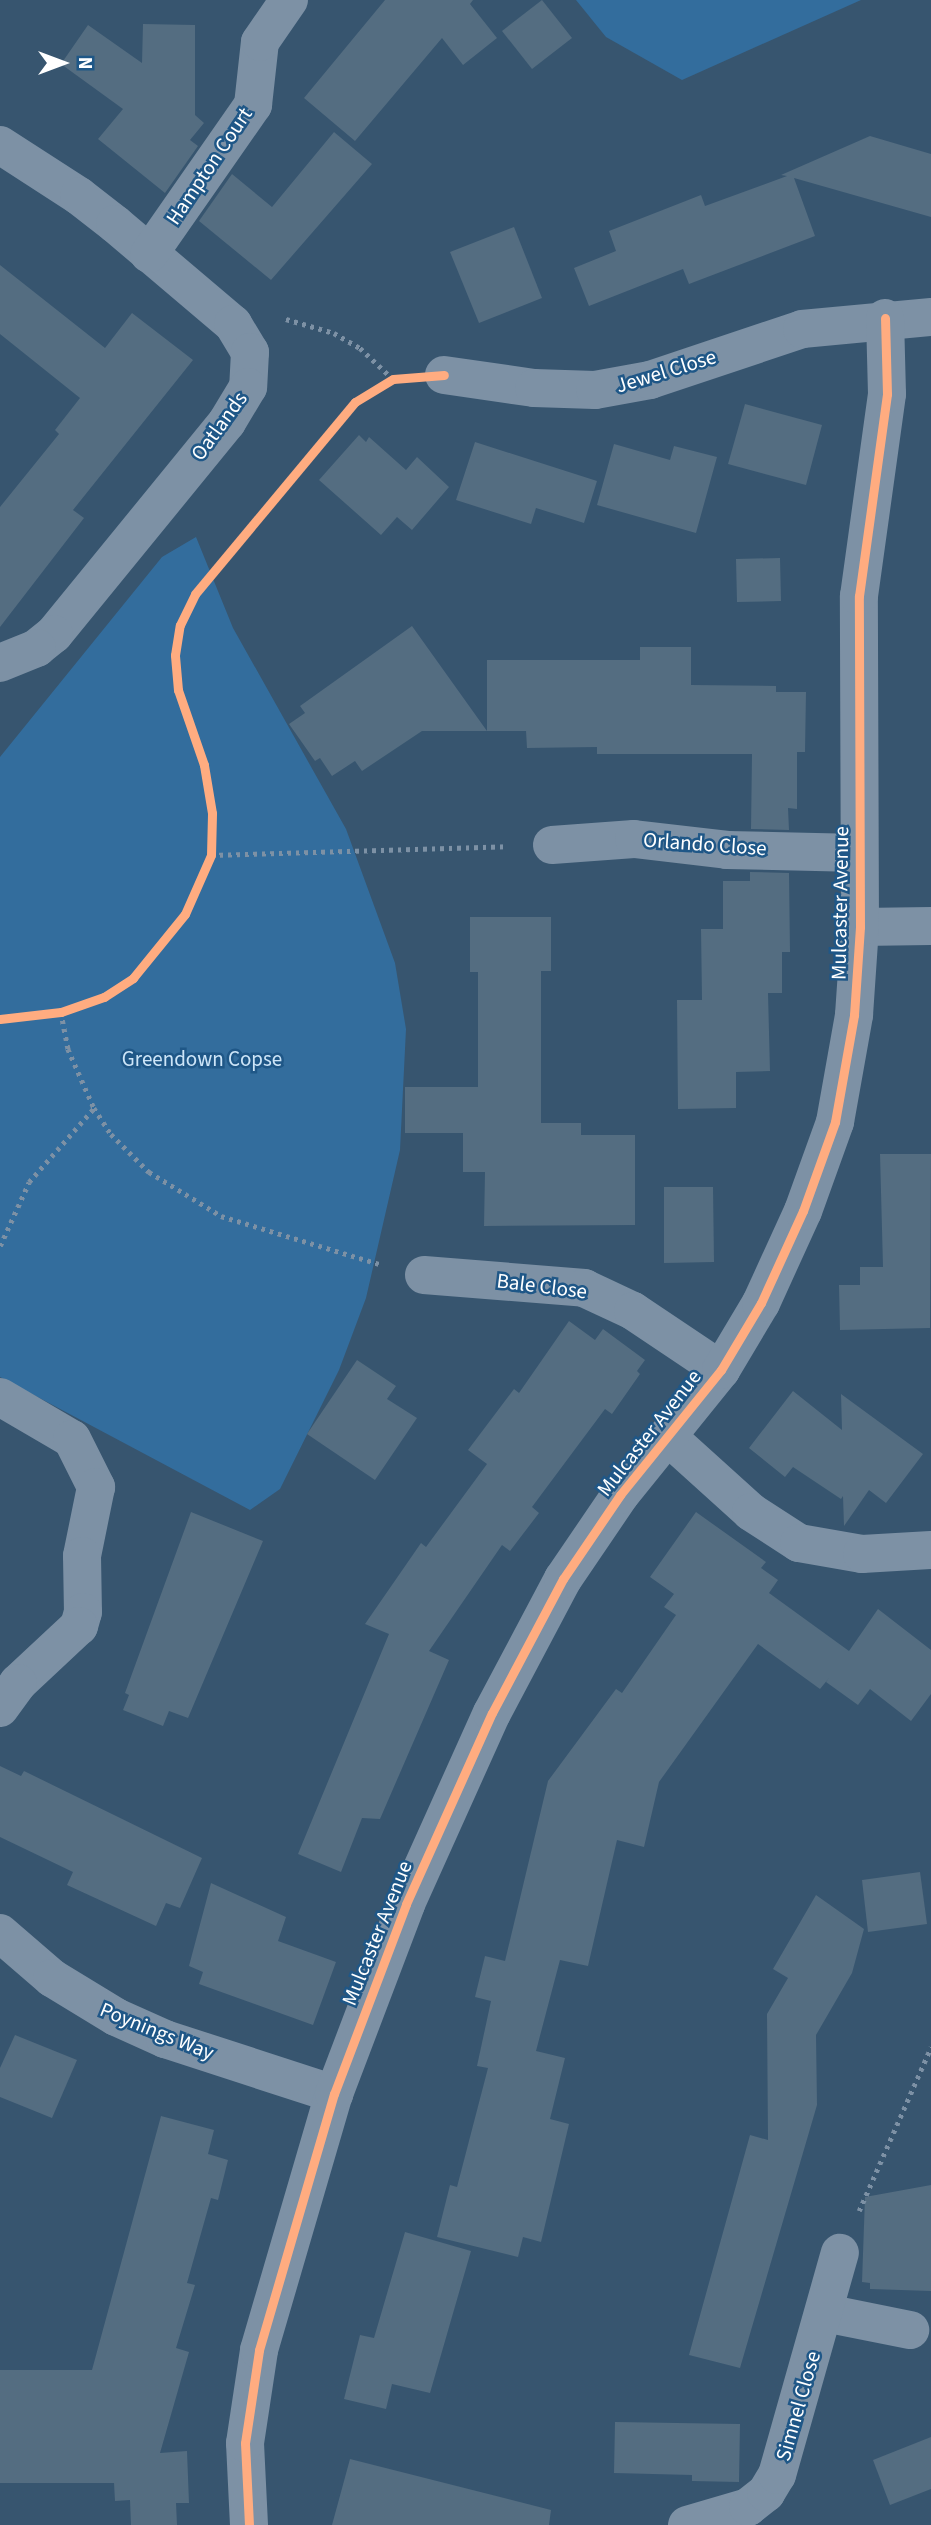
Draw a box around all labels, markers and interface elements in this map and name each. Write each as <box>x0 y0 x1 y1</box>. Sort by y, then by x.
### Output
north arrow <box>28 28 98 98</box>
text: N <box>71 57 98 69</box>
street label: Hampton Court <box>161 103 257 229</box>
street label: Jewel Close <box>613 344 719 398</box>
street label: Oatlands <box>186 387 252 465</box>
street label: Mulcaster Avenue <box>826 826 854 980</box>
street label: Orlando Close <box>642 827 768 861</box>
park label: Greendown Copse <box>122 1046 282 1072</box>
street label: Bale Close <box>495 1268 589 1304</box>
street label: Mulcaster Avenue <box>592 1365 706 1501</box>
street label: Mulcaster Avenue <box>337 1857 417 2009</box>
street label: Poynings Way <box>96 1997 218 2065</box>
street label: Simnel Close <box>770 2348 826 2464</box>

